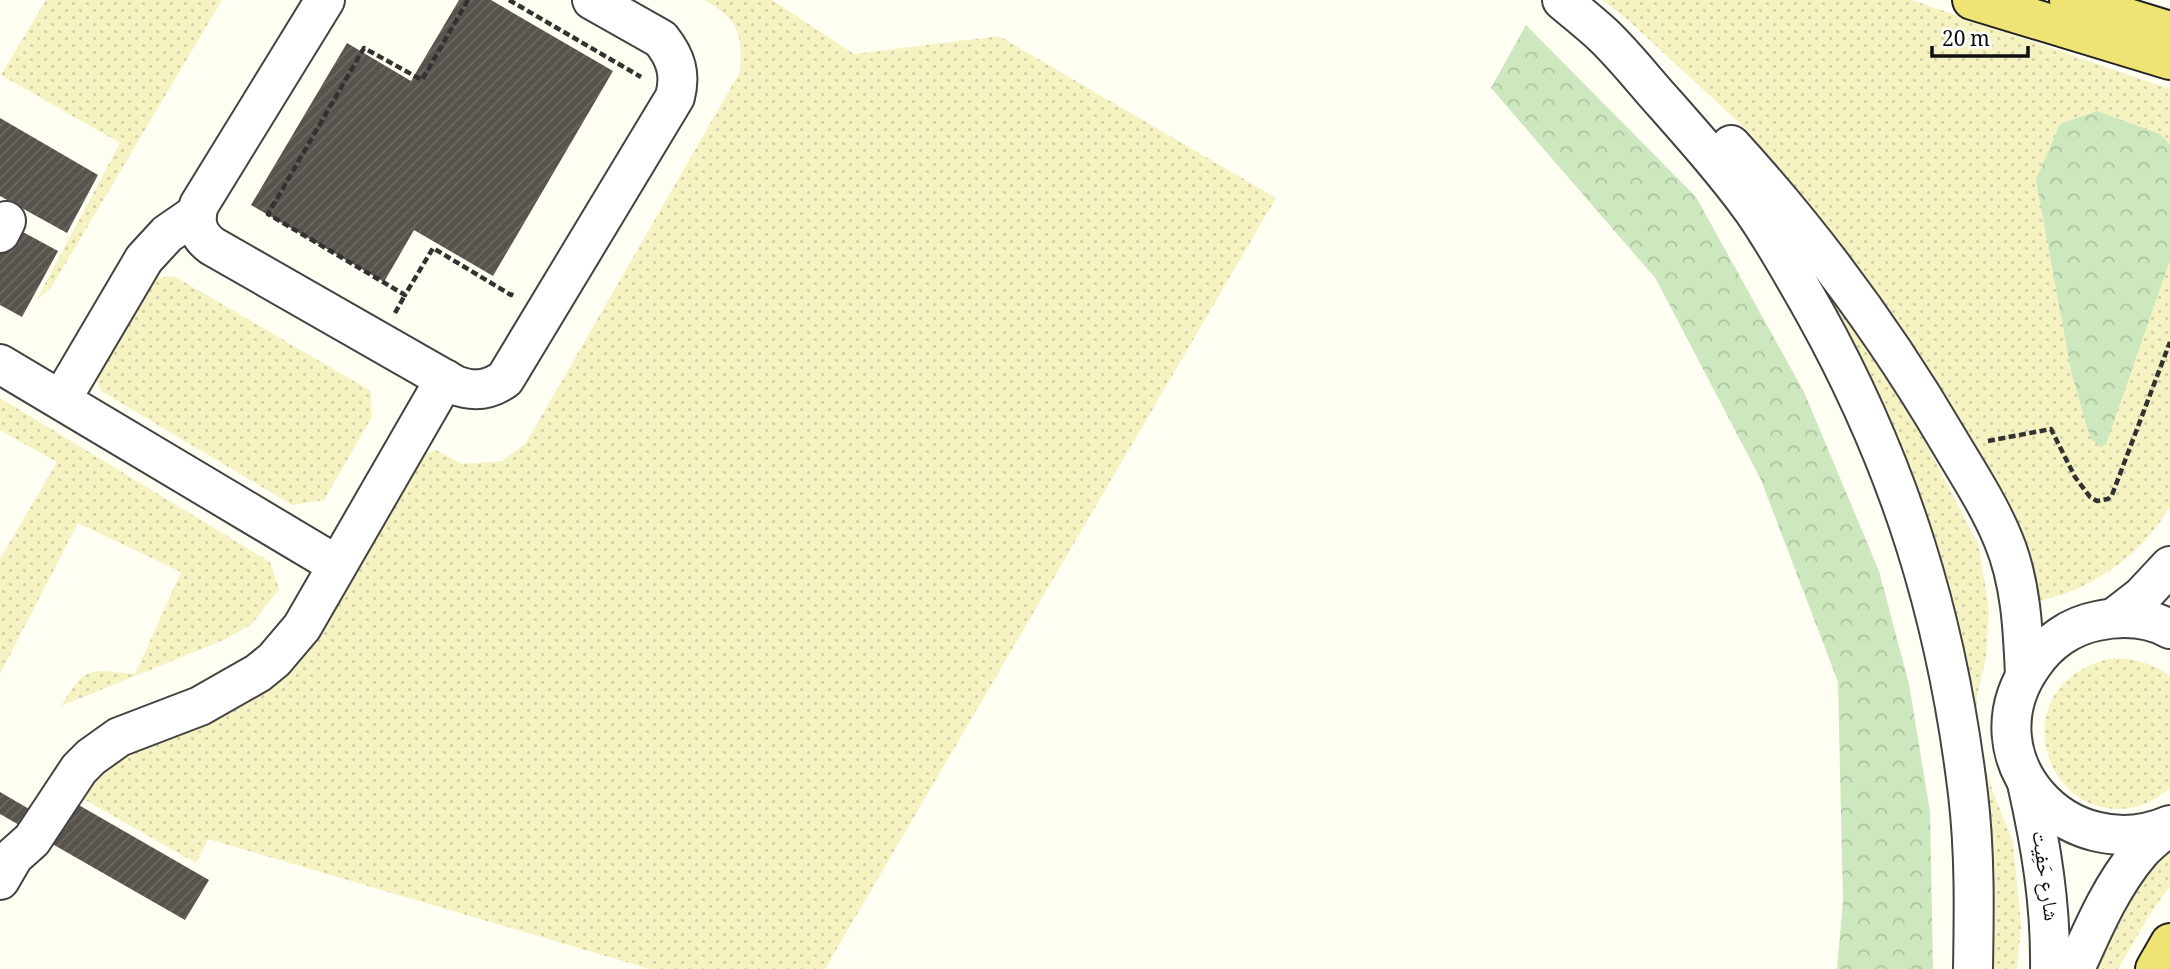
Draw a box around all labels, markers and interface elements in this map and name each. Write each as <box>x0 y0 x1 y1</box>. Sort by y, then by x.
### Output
scale bar <box>1932 14 2028 58</box>
text: 20 m <box>1942 24 1990 59</box>
street label: شارع حَفِيت <box>2019 829 2067 923</box>

